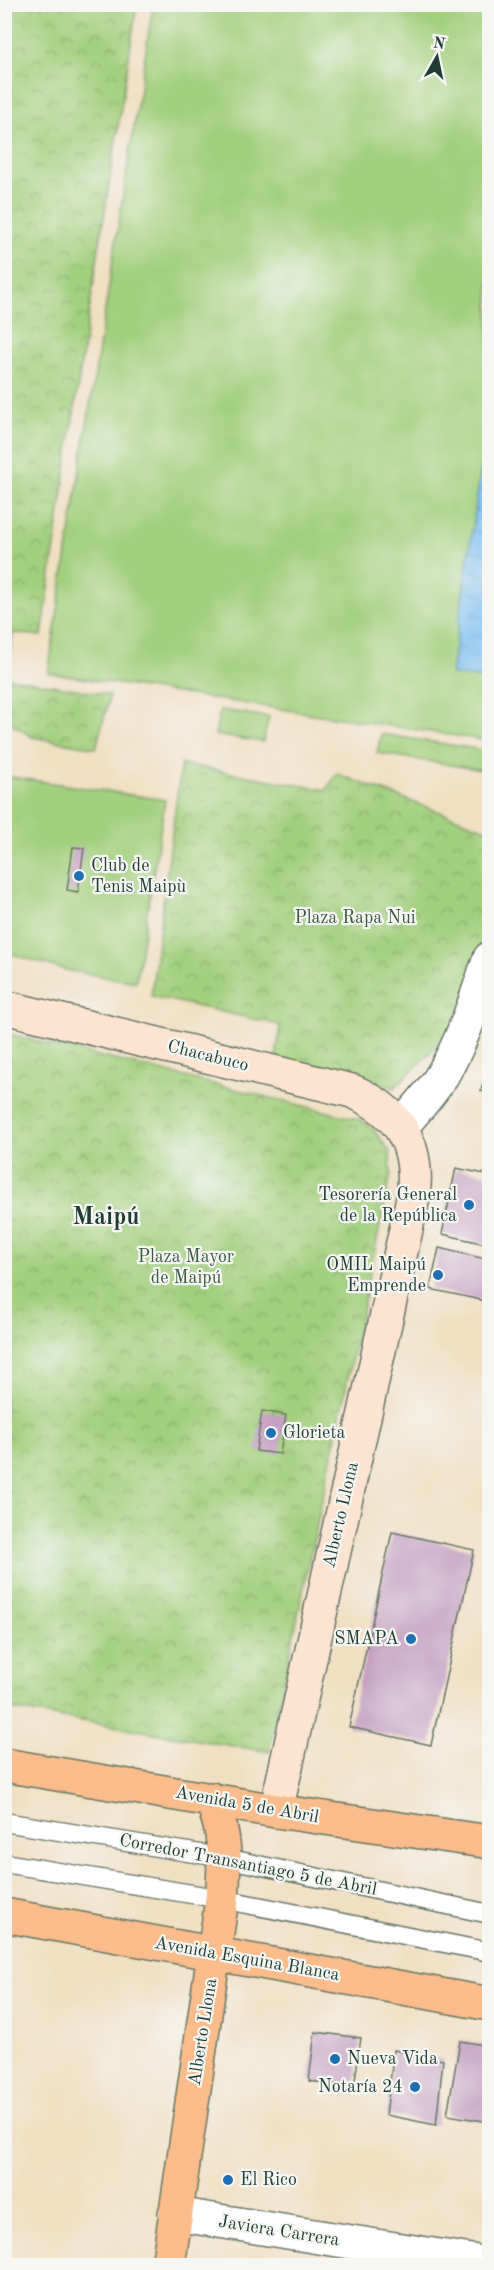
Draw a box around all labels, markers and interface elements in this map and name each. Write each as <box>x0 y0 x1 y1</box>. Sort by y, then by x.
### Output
north arrow <box>407 27 467 87</box>
text: N <box>432 35 447 53</box>
place label: Club de Tenis Maipù <box>91 857 186 896</box>
marker: Club de Tenis Maipù <box>72 869 86 883</box>
park label: Plaza Rapa Nui <box>294 909 416 927</box>
street label: Chacabuco <box>166 1037 251 1075</box>
place label: Tesorería General de la República <box>318 1186 457 1225</box>
marker: Tesorería General de la República <box>462 1198 476 1212</box>
district label: Maipú <box>73 1206 139 1230</box>
park label: Plaza Mayor de Maipú <box>138 1248 235 1287</box>
place label: OMIL Maipú Emprende <box>326 1256 426 1295</box>
marker: OMIL Maipú Emprende <box>431 1268 445 1282</box>
place label: Glorieta <box>283 1424 346 1442</box>
marker: Glorieta <box>264 1426 278 1440</box>
street label: Alberto Llona <box>320 1460 362 1570</box>
place label: SMAPA <box>334 1630 399 1648</box>
marker: SMAPA <box>404 1632 418 1646</box>
street label: Avenida 5 de Abril <box>174 1783 320 1827</box>
street label: Corredor Transantiago 5 de Abril <box>118 1831 378 1899</box>
street label: Avenida Esquina Blanca <box>153 1934 341 1984</box>
street label: Alberto Llona <box>186 1977 220 2087</box>
place label: Nueva Vida <box>347 2050 438 2068</box>
marker: Nueva Vida <box>328 2052 342 2066</box>
place label: Notaría 24 <box>318 2078 403 2096</box>
marker: Notaría 24 <box>408 2080 422 2094</box>
place label: El Rico <box>240 2171 297 2189</box>
marker: El Rico <box>221 2173 235 2187</box>
street label: Javiera Carrera <box>217 2213 341 2249</box>

